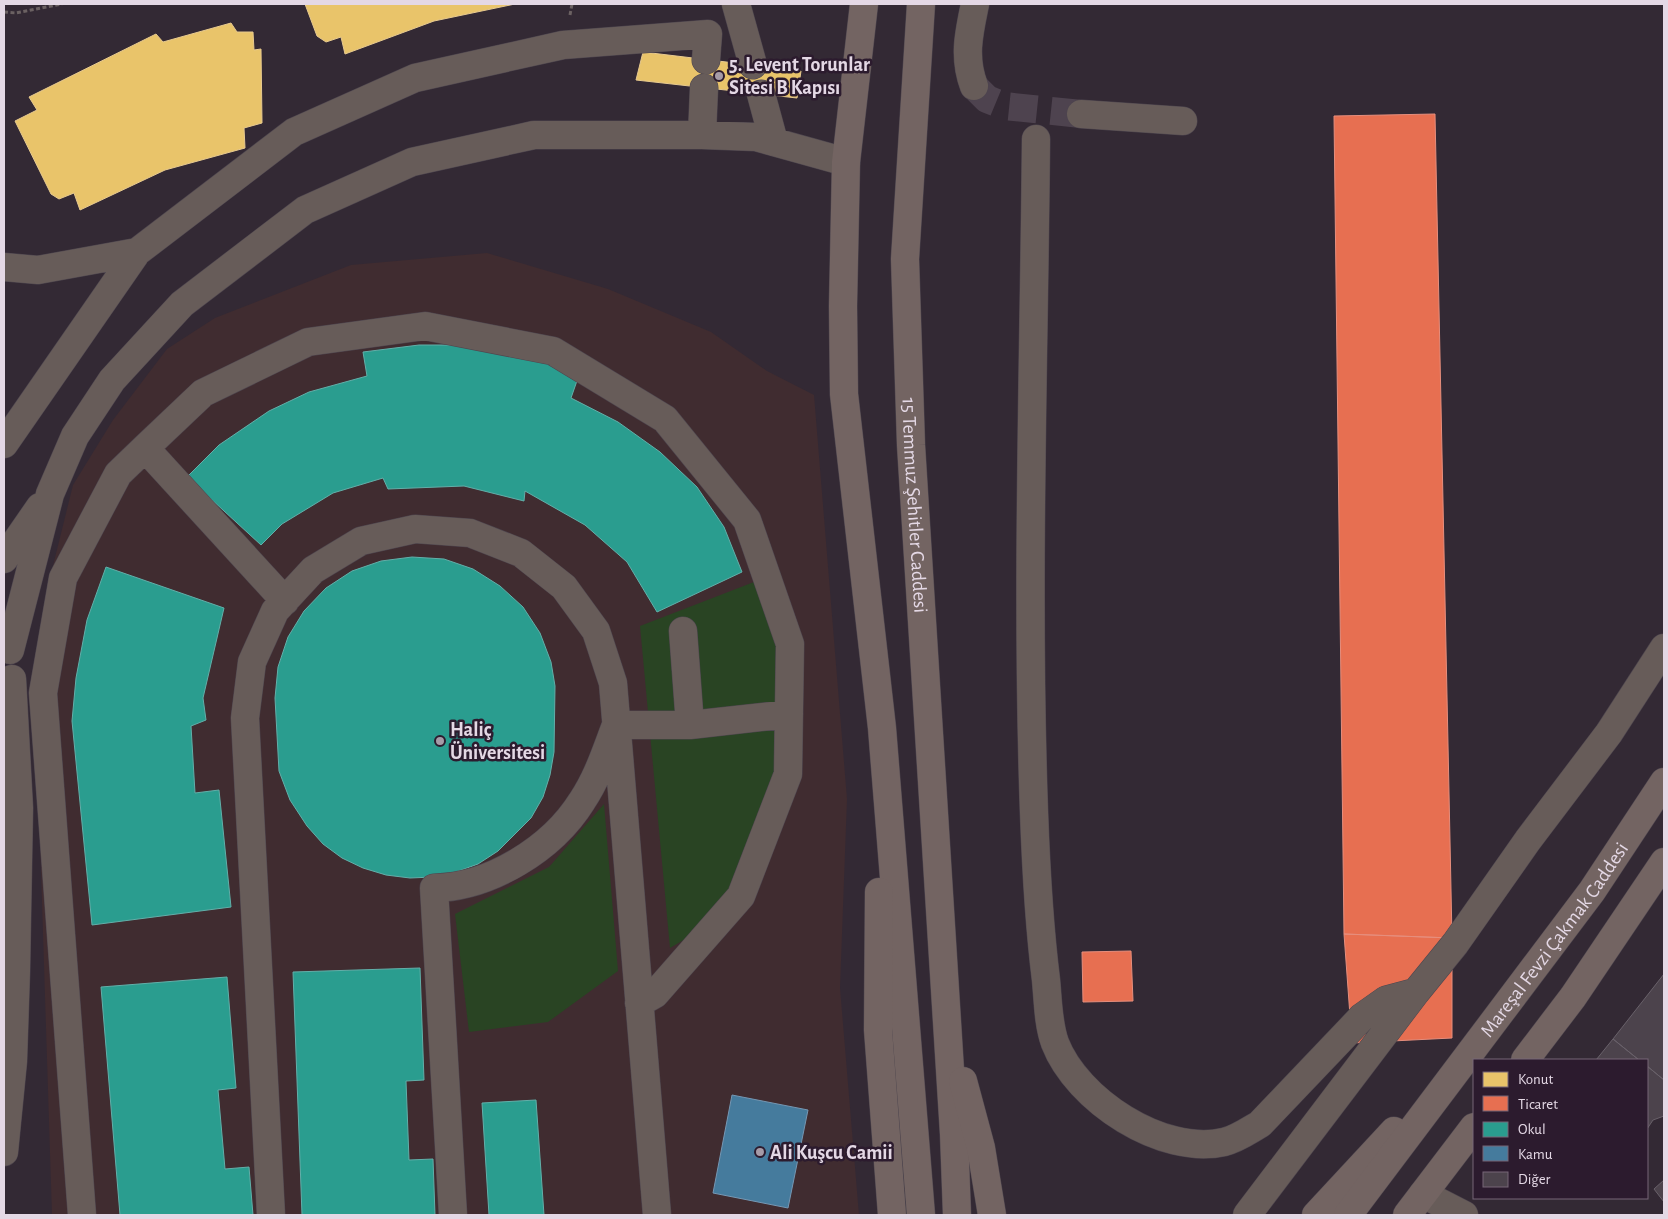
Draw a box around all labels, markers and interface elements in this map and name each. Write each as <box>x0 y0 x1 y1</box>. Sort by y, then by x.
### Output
place label: 5. Levent Torunlar Sitesi B Kapısı <box>729 55 870 98</box>
marker: 5. Levent Torunlar Sitesi B Kapısı <box>713 70 725 82</box>
street label: 15 Temmuz Şehitler Caddesi <box>898 397 930 614</box>
place label: Haliç Üniversitesi <box>450 720 545 763</box>
marker: Haliç Üniversitesi <box>434 735 446 747</box>
street label: Mareşal Fevzi Çakmak Caddesi <box>1477 839 1632 1041</box>
legend <box>1473 1059 1648 1199</box>
text: Konut <box>1518 1072 1553 1087</box>
text: Ticaret <box>1518 1097 1558 1112</box>
text: Okul <box>1518 1122 1546 1137</box>
place label: Ali Kuşcu Camii <box>770 1143 893 1163</box>
marker: Ali Kuşcu Camii <box>754 1146 766 1158</box>
text: Kamu <box>1518 1147 1553 1162</box>
text: Diğer <box>1518 1172 1551 1187</box>

